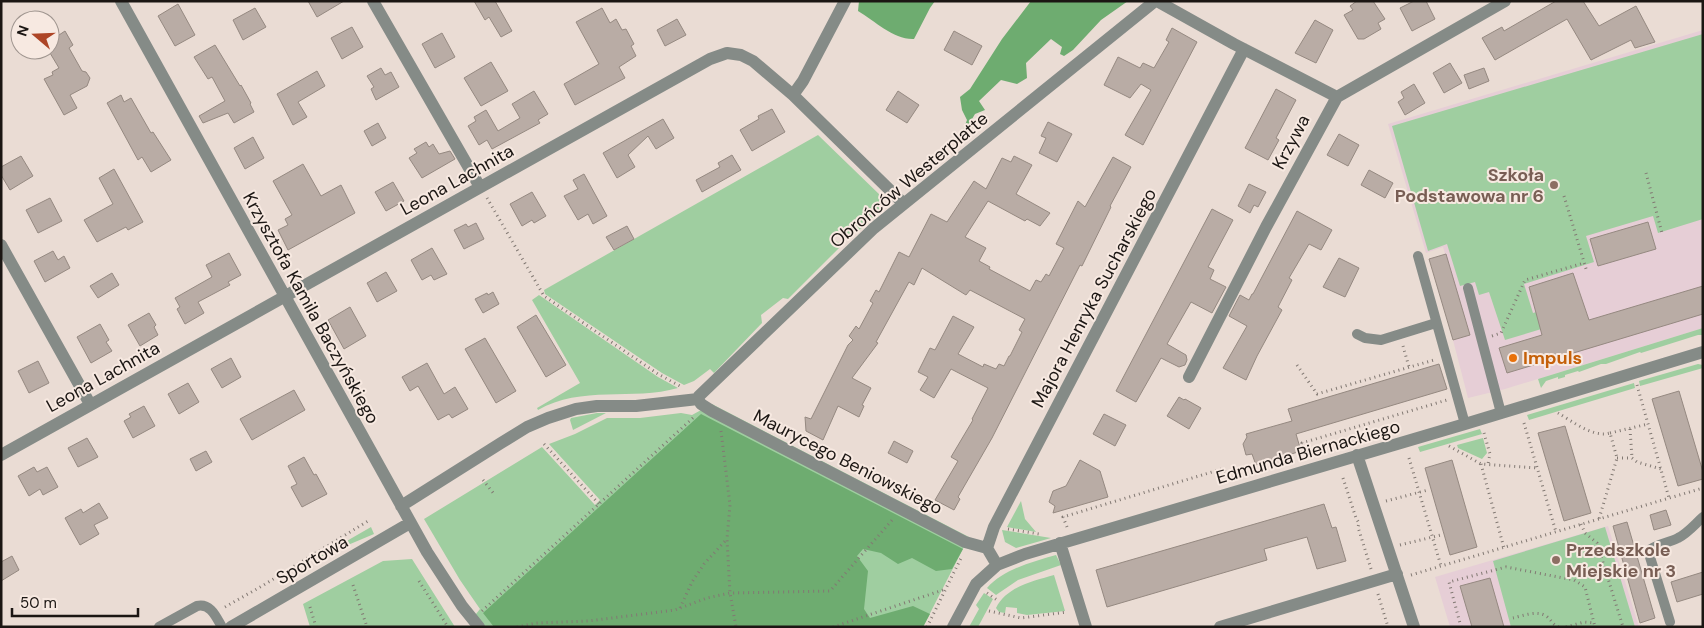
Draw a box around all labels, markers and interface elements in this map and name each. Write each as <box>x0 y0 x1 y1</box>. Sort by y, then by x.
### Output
north arrow <box>10 10 60 60</box>
text: N <box>13 23 33 39</box>
street label: Obrońców Westerplatte <box>825 107 993 253</box>
street label: Krzywa <box>1267 110 1315 174</box>
street label: Leona Lachnita <box>396 139 518 221</box>
place label: Szkoła Podstawowa nr 6 <box>1395 163 1544 208</box>
marker: Szkoła Podstawowa nr 6 <box>1548 179 1560 191</box>
street label: Majora Henryka Sucharskiego <box>1026 184 1162 412</box>
street label: Krzysztofa Kamila Baczyńskiego <box>237 188 385 428</box>
street label: Leona Lachnita <box>42 336 164 418</box>
place label: Impuls <box>1523 346 1582 370</box>
marker: Impuls <box>1507 352 1519 364</box>
street label: Maurycego Beniowskiego <box>749 404 947 520</box>
street label: Edmunda Biernackiego <box>1213 414 1403 490</box>
street label: Sportowa <box>272 530 352 590</box>
place label: Przedszkole Miejskie nr 3 <box>1566 538 1676 583</box>
marker: Przedszkole Miejskie nr 3 <box>1550 554 1562 566</box>
scale bar <box>12 586 139 618</box>
text: 50 m <box>20 593 57 613</box>

